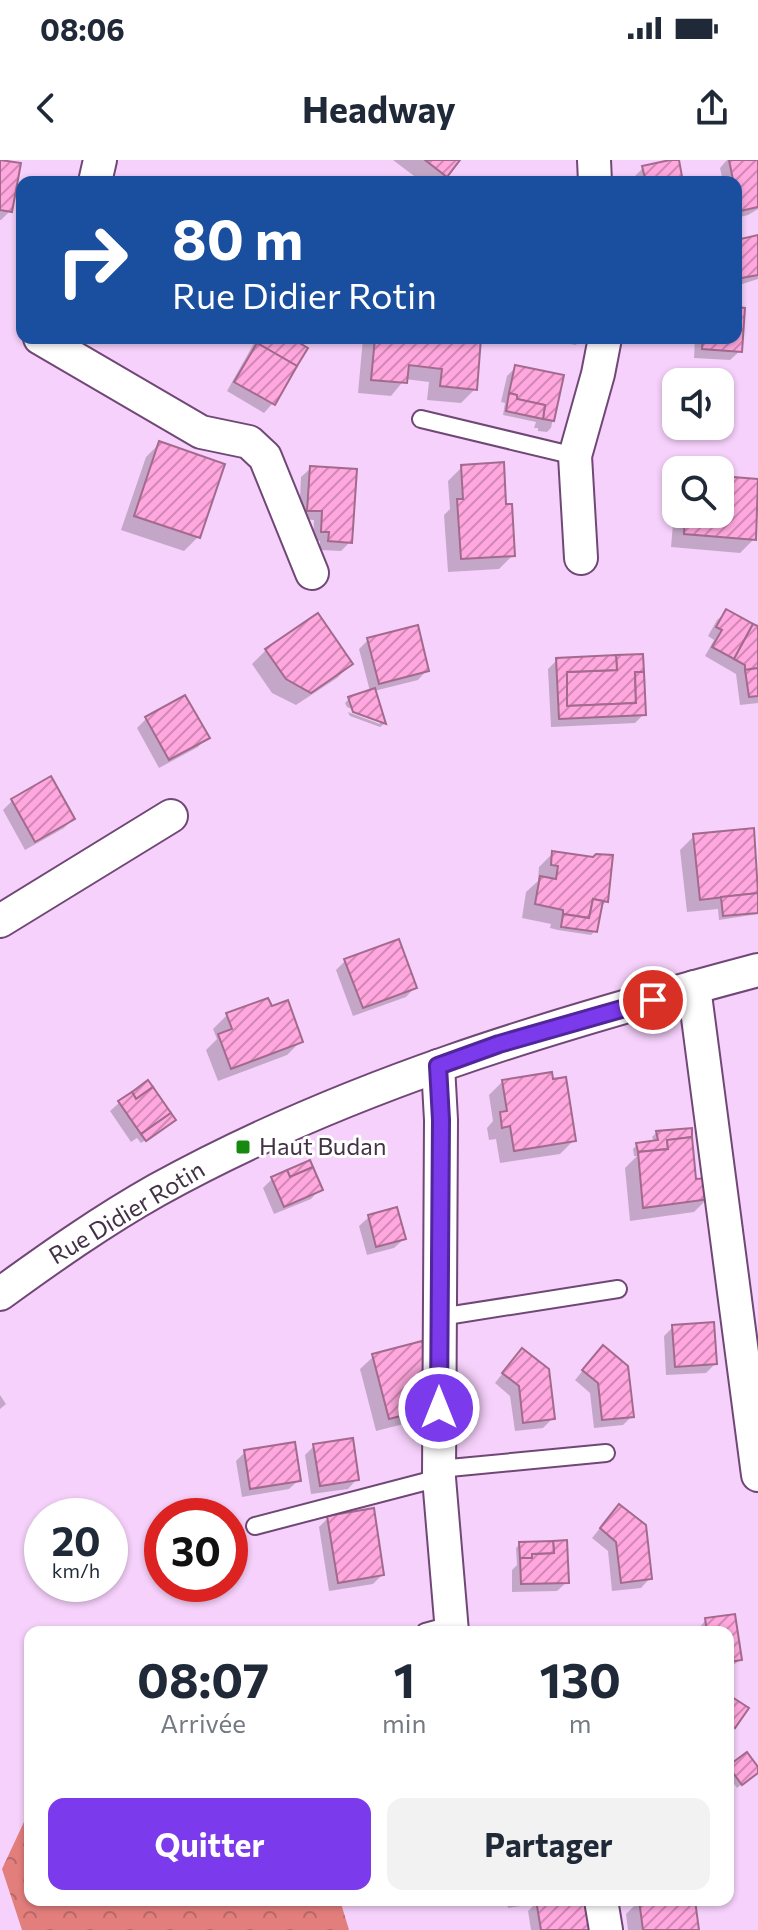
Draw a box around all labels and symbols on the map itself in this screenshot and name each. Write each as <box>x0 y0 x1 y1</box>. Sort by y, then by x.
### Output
pin <box>619 966 687 1034</box>
place label: Haut Budan <box>259 1131 386 1160</box>
marker: Haut Budan <box>234 1138 252 1156</box>
street label: Rue Didier Rotin <box>43 1154 209 1270</box>
position arrow <box>397 1366 481 1450</box>
speed limit sign: 30 <box>144 1498 248 1602</box>

